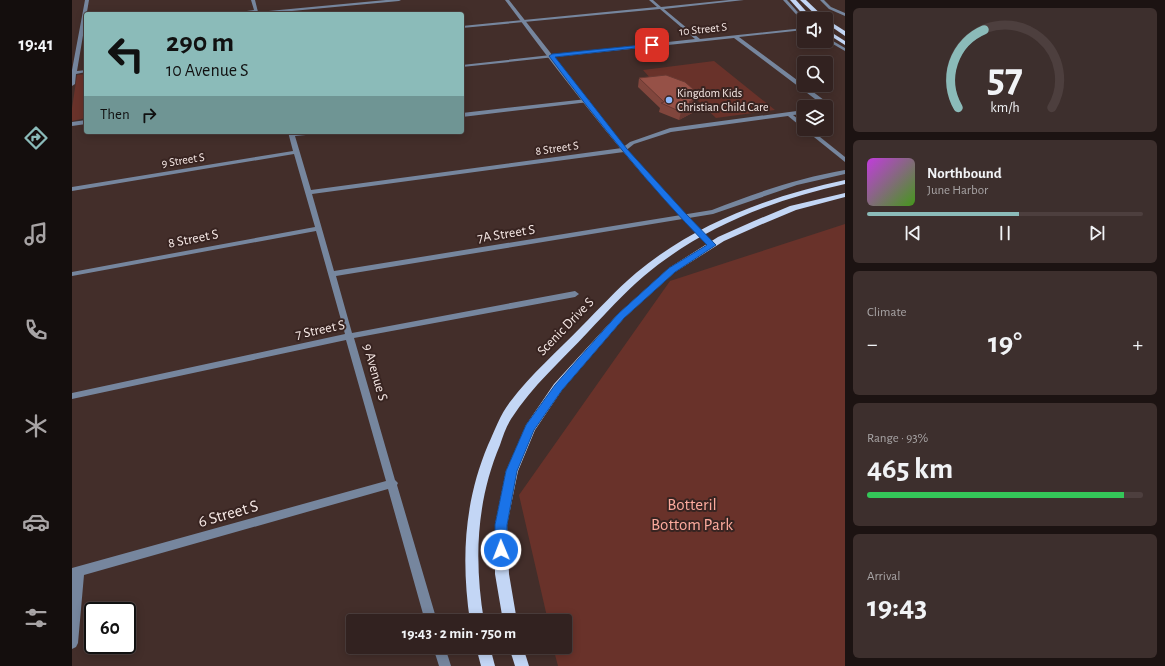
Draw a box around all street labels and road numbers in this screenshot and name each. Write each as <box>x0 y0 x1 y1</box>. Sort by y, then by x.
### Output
street label: 10 Street S <box>678 20 728 37</box>
street label: 8 Street S <box>535 139 580 157</box>
street label: 9 Street S <box>161 151 206 169</box>
street label: 7A Street S <box>476 223 536 245</box>
street label: 8 Street S <box>167 227 219 251</box>
street label: Scenic Drive S <box>535 295 597 358</box>
street label: 7 Street S <box>294 318 346 342</box>
street label: 9 Avenue S <box>360 342 390 402</box>
street label: 6 Street S <box>196 497 260 530</box>

